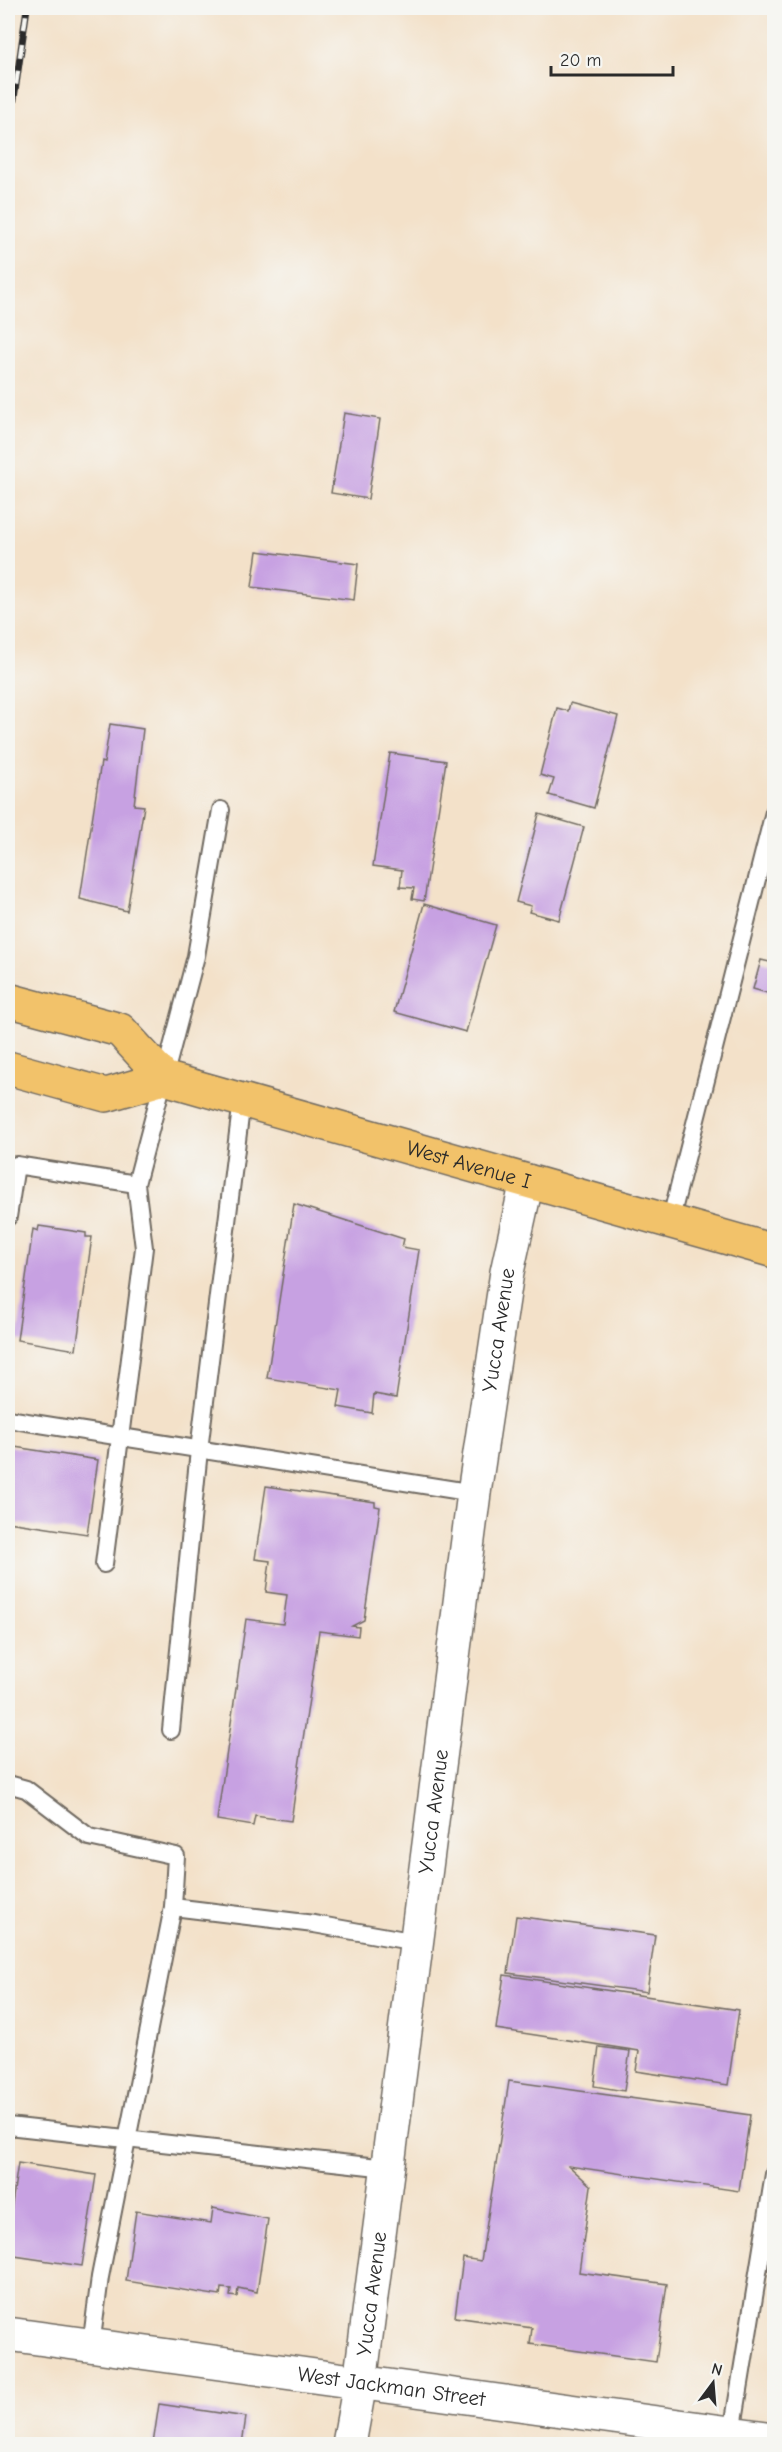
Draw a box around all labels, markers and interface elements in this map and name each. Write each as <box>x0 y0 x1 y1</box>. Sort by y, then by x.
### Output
scale bar <box>551 39 672 77</box>
text: 20 m <box>560 50 601 71</box>
street label: West Avenue I <box>404 1135 534 1194</box>
street label: Yucca Avenue <box>477 1266 519 1394</box>
street label: Yucca Avenue <box>413 1748 453 1875</box>
street label: Yucca Avenue <box>352 2230 391 2357</box>
north arrow <box>683 2353 743 2413</box>
text: N <box>709 2359 724 2380</box>
street label: West Jackman Street <box>296 2362 488 2411</box>

